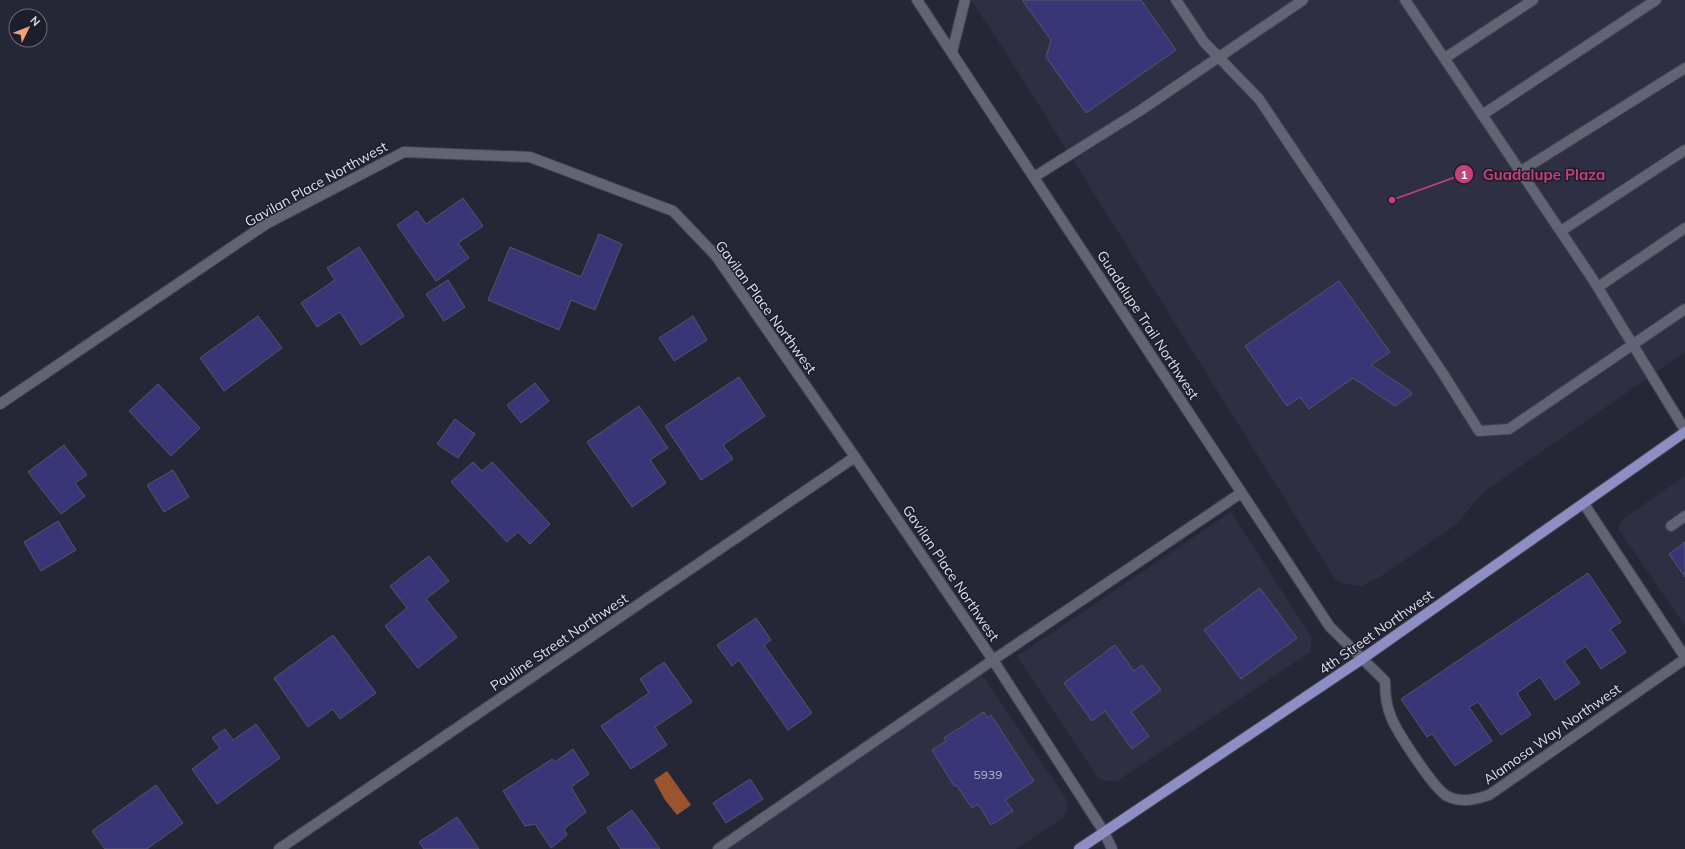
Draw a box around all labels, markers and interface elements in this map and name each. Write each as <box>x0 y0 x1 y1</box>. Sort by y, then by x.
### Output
north arrow <box>8 8 48 48</box>
text: N <box>27 13 43 29</box>
street label: Gavilan Place Northwest <box>242 137 391 231</box>
callout: Guadalupe Plaza <box>1454 161 1613 188</box>
text: Guadalupe Plaza <box>1483 165 1605 184</box>
text: 1 <box>1460 167 1468 182</box>
street label: Gavilan Place Northwest <box>712 237 820 377</box>
street label: Guadalupe Trail Northwest <box>1093 247 1203 403</box>
street label: Gavilan Place Northwest <box>899 502 1003 645</box>
street label: 4th Street Northwest <box>1315 586 1437 678</box>
street label: Pauline Street Northwest <box>487 589 631 695</box>
street label: Alamosa Way Northwest <box>1480 680 1624 788</box>
house number: 5939 <box>974 767 1002 782</box>

